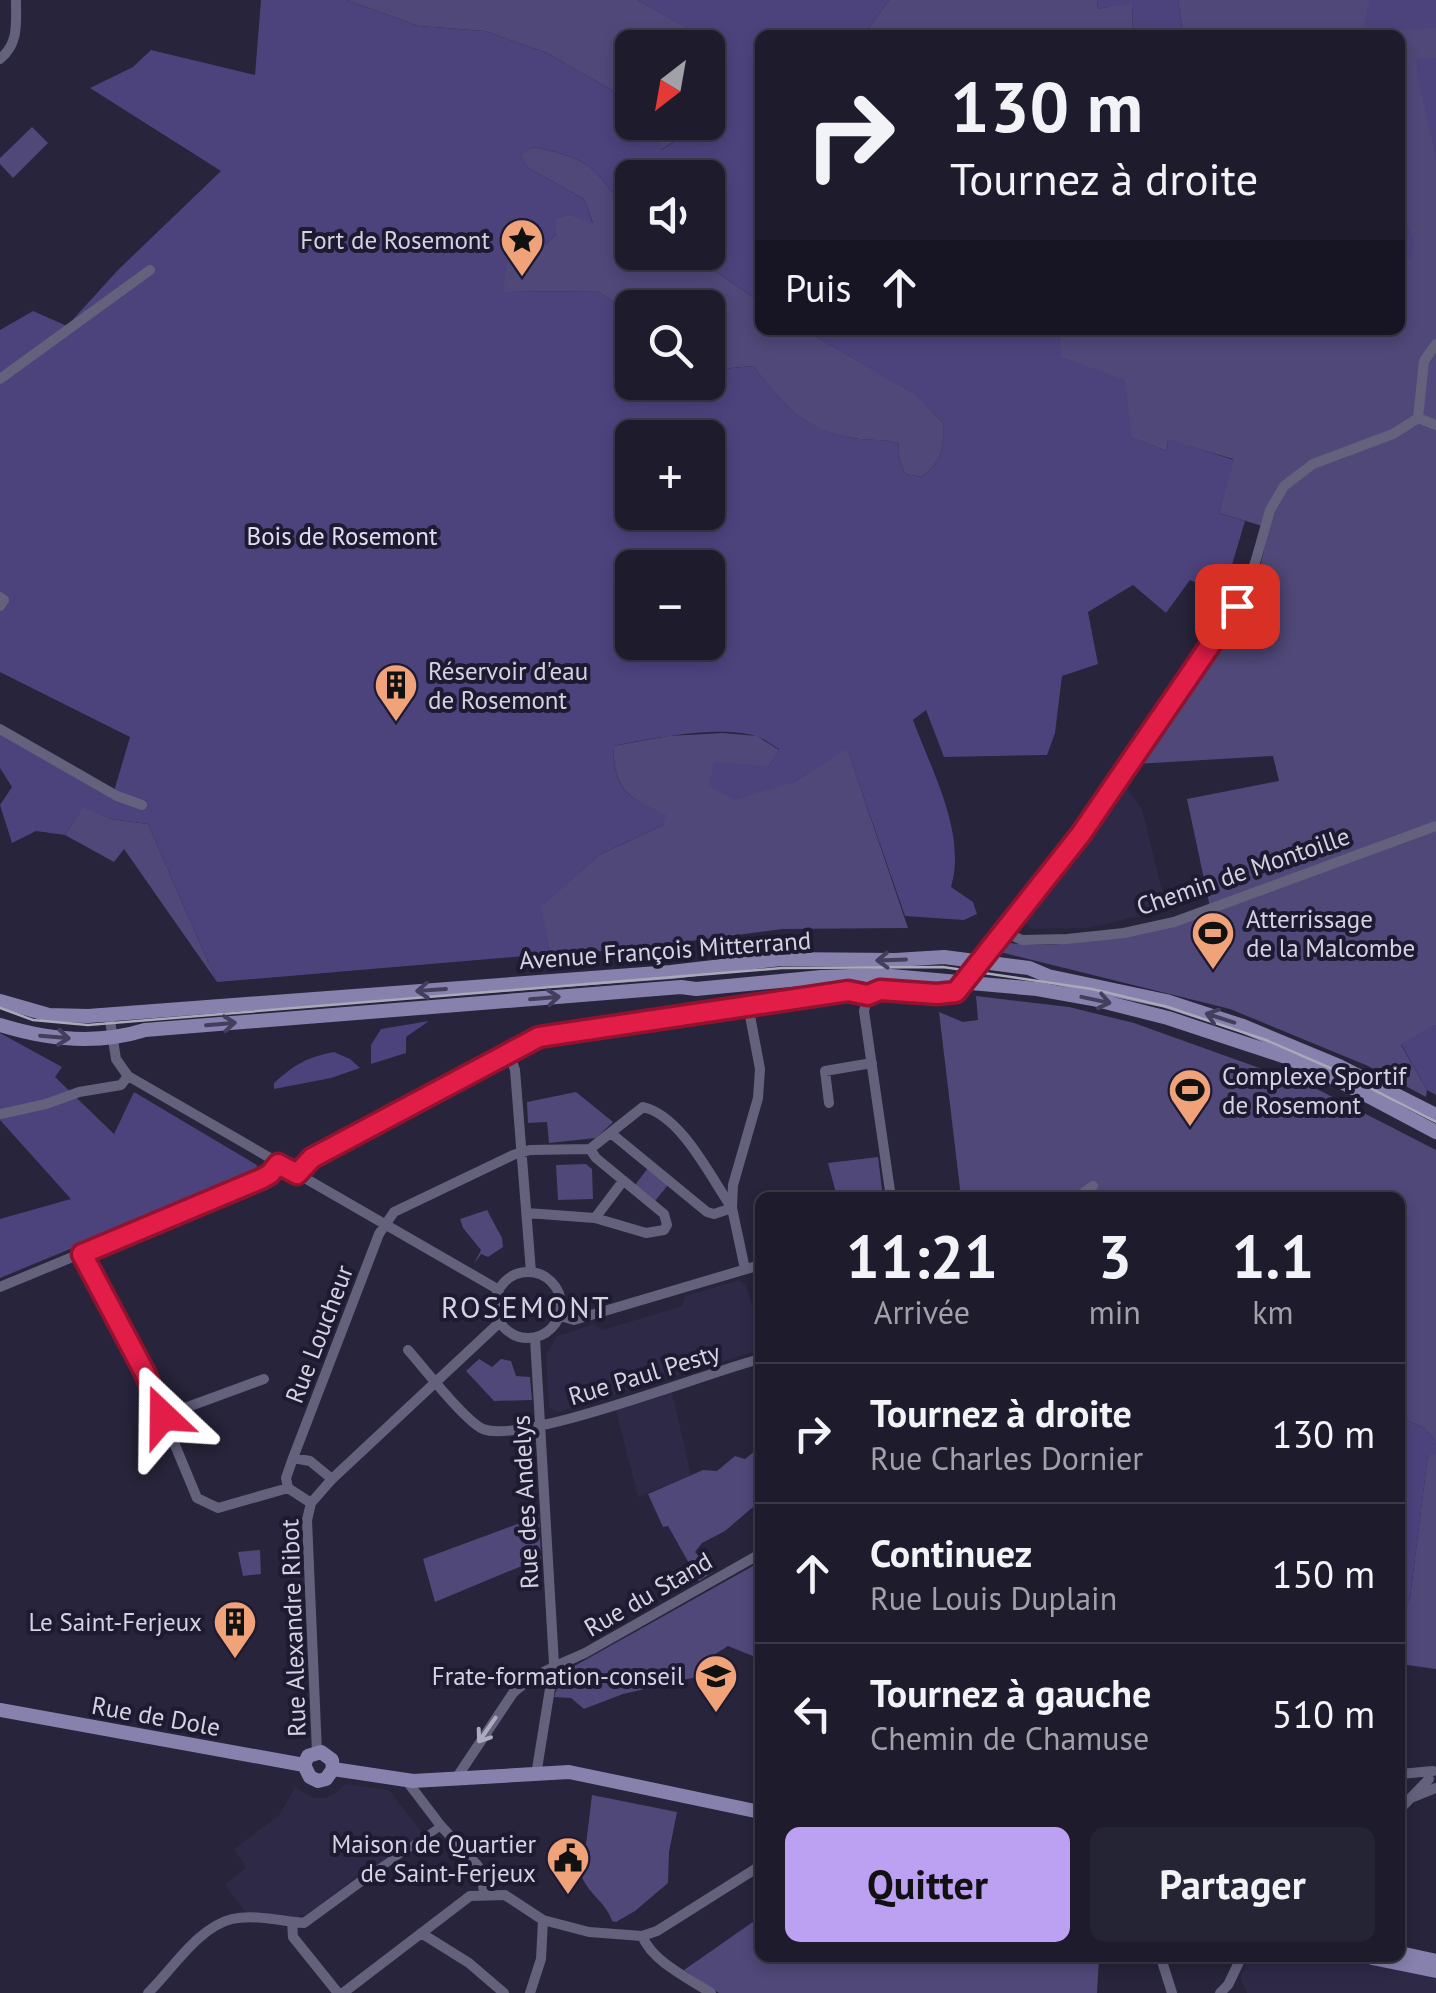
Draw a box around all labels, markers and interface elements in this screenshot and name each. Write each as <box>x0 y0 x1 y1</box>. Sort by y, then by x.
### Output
north arrow <box>615 30 725 140</box>
map controls <box>615 30 725 660</box>
text: 130 m <box>950 61 1143 151</box>
icon: right <box>785 70 915 200</box>
text: Tournez à droite <box>950 149 1258 207</box>
button: sound <box>615 160 725 270</box>
place icon: Fort de Rosemont <box>499 217 545 278</box>
place label: Fort de Rosemont <box>300 224 491 256</box>
icon: ahead <box>872 260 927 315</box>
text: Puis <box>785 263 852 312</box>
button: search <box>615 290 725 400</box>
button: + <box>615 420 725 530</box>
park label: Bois de Rosemont <box>247 520 438 552</box>
button: − <box>615 550 725 660</box>
pin <box>1195 564 1280 649</box>
icon: arrive <box>1210 579 1265 634</box>
place label: Réservoir d'eau de Rosemont <box>428 655 588 716</box>
building icon: Réservoir d'eau de Rosemont <box>373 662 419 723</box>
street label: Chemin de Montoille <box>1132 820 1354 922</box>
place label: Atterrissage de la Malcombe <box>1246 903 1415 964</box>
sports icon: Atterrissage de la Malcombe <box>1190 910 1236 971</box>
street label: Avenue François Mitterrand <box>518 924 812 976</box>
one-way arrow <box>876 950 908 969</box>
one-way arrow <box>415 981 447 1000</box>
one-way arrow <box>528 989 560 1008</box>
one-way arrow <box>1079 992 1111 1010</box>
one-way arrow <box>1204 1008 1236 1026</box>
one-way arrow <box>204 1015 236 1034</box>
one-way arrow <box>38 1027 71 1046</box>
place label: Complexe Sportif de Rosemont <box>1222 1060 1407 1121</box>
sports icon: Complexe Sportif de Rosemont <box>1167 1067 1213 1128</box>
text: 11:21 <box>846 1217 998 1295</box>
text: 3 <box>1098 1217 1132 1295</box>
text: 1.1 <box>1231 1217 1314 1295</box>
street label: Rue Loucheur <box>278 1260 360 1408</box>
district label: ROSEMONT <box>441 1287 611 1326</box>
text: Arrivée <box>874 1291 970 1333</box>
text: min <box>1089 1291 1141 1333</box>
text: km <box>1252 1291 1294 1333</box>
street label: Rue Paul Pesty <box>564 1336 724 1412</box>
position arrow <box>111 1364 215 1468</box>
text: Tournez à droite <box>870 1388 1132 1437</box>
icon: right <box>785 1406 840 1461</box>
text: 130 m <box>1272 1409 1375 1458</box>
street label: Rue des Andelys <box>504 1414 546 1590</box>
text: Rue Charles Dornier <box>870 1437 1143 1479</box>
street label: Rue Alexandre Ribot <box>273 1518 313 1737</box>
text: Continuez <box>870 1528 1032 1577</box>
street label: Rue du Stand <box>578 1545 718 1643</box>
icon: ahead <box>785 1546 840 1601</box>
text: 150 m <box>1272 1549 1375 1598</box>
text: Rue Louis Duplain <box>870 1577 1117 1619</box>
building icon: Le Saint-Ferjeux <box>212 1599 258 1660</box>
place label: Le Saint-Ferjeux <box>29 1606 202 1638</box>
school or university icon: Frate-formation-conseil <box>693 1653 739 1714</box>
place label: Frate-formation-conseil <box>432 1660 685 1692</box>
text: Tournez à gauche <box>870 1668 1151 1717</box>
icon: left <box>785 1686 840 1741</box>
street label: Rue de Dole <box>89 1689 223 1743</box>
text: 510 m <box>1272 1689 1375 1738</box>
one-way arrow <box>477 1715 498 1743</box>
text: Chemin de Chamuse <box>870 1717 1149 1759</box>
button: Quitter <box>785 1827 1070 1942</box>
button: Partager <box>1090 1827 1375 1942</box>
place label: Maison de Quartier de Saint-Ferjeux <box>331 1828 536 1889</box>
public building icon: Maison de Quartier de Saint-Ferjeux <box>545 1835 591 1896</box>

